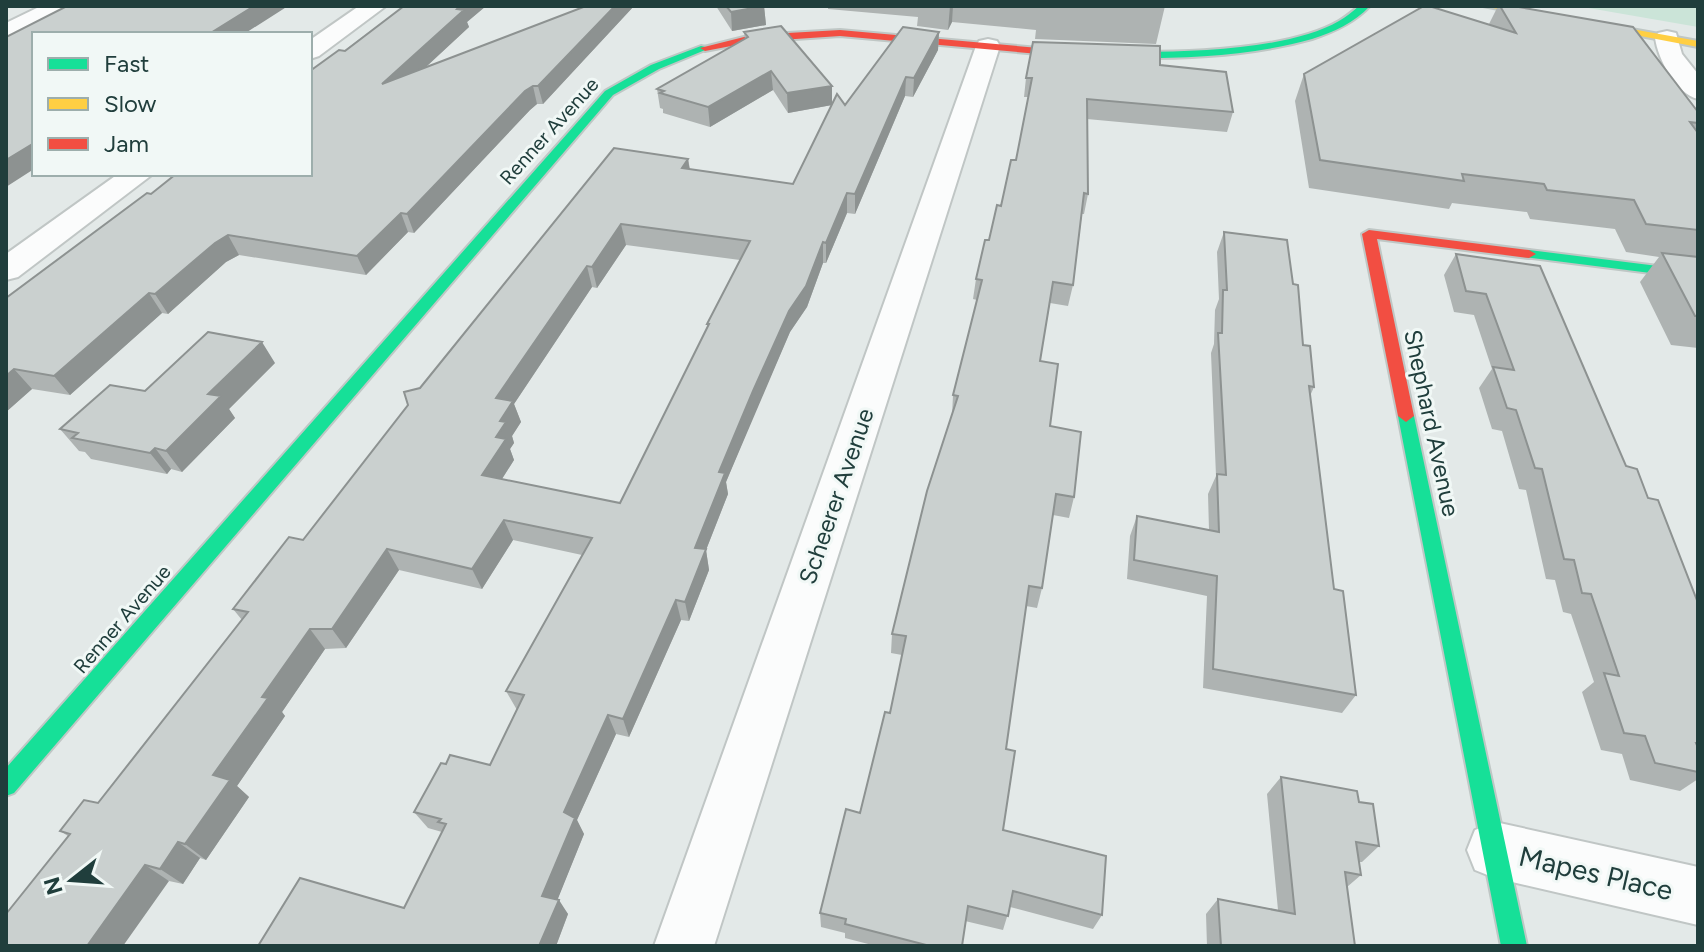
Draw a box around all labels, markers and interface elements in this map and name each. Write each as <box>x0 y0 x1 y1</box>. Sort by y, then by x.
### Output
legend <box>32 32 312 176</box>
text: Fast <box>104 49 149 78</box>
street label: Renner Avenue <box>495 72 603 190</box>
text: Slow <box>104 89 157 118</box>
text: Jam <box>104 129 149 158</box>
street label: Shephard Avenue <box>1398 327 1466 519</box>
street label: Scheerer Avenue <box>792 404 880 588</box>
street label: Renner Avenue <box>68 560 176 678</box>
street label: Mapes Place <box>1516 839 1676 907</box>
north arrow <box>32 840 112 920</box>
text: N <box>38 874 69 898</box>

